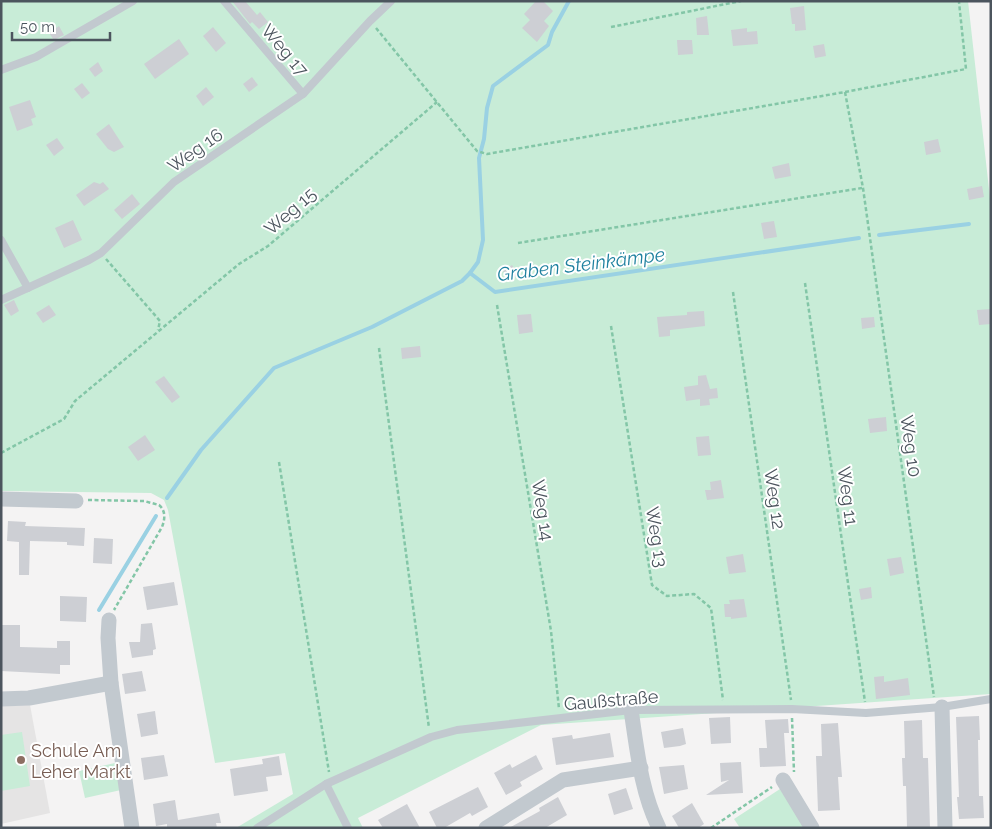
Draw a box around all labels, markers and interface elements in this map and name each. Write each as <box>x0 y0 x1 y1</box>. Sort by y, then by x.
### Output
scale bar <box>12 10 110 42</box>
text: 50 m <box>20 18 55 36</box>
street label: Weg 17 <box>257 20 313 80</box>
street label: Weg 16 <box>163 123 227 177</box>
street label: Weg 15 <box>260 183 320 239</box>
water label: Graben Steinkämpe <box>496 243 666 285</box>
street label: Weg 10 <box>896 414 926 478</box>
street label: Weg 11 <box>833 465 863 527</box>
street label: Weg 12 <box>760 467 790 531</box>
street label: Weg 14 <box>528 478 558 542</box>
street label: Weg 13 <box>642 505 672 569</box>
street label: Gaußstraße <box>563 685 659 715</box>
place label: Schule Am Leher Markt <box>31 740 131 782</box>
marker: Schule Am Leher Markt <box>15 754 27 766</box>

